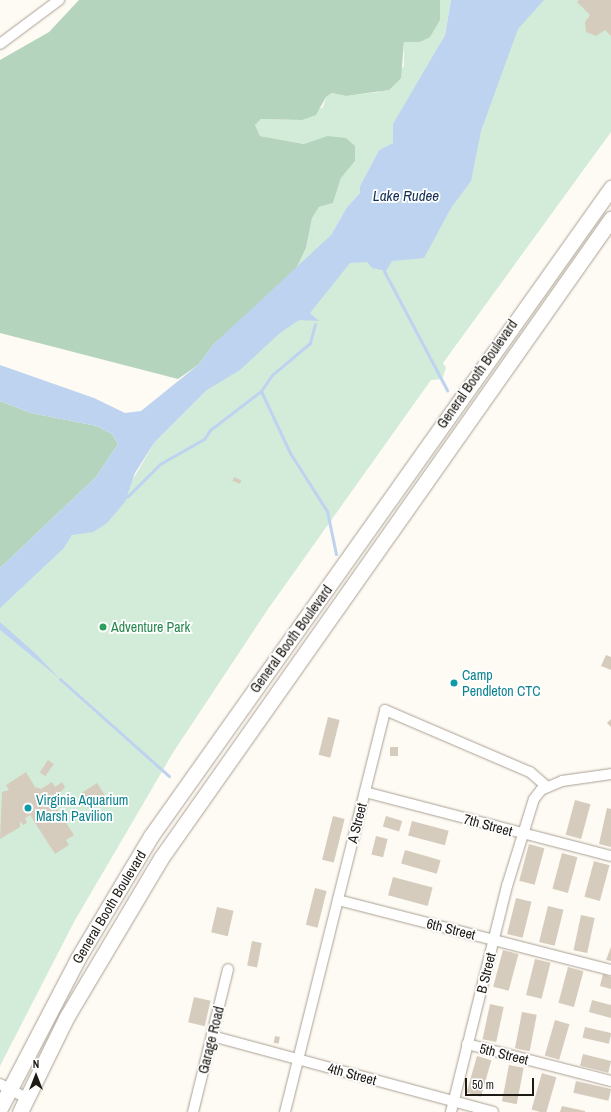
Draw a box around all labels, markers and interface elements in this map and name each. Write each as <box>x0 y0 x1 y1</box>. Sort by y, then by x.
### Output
water label: Lake Rudee <box>373 187 439 205</box>
street label: General Booth Boulevard <box>433 316 521 432</box>
street label: General Booth Boulevard <box>246 582 336 696</box>
place label: Adventure Park <box>111 619 190 635</box>
marker: Adventure Park <box>98 622 108 632</box>
place label: Camp Pendleton CTC <box>462 667 540 700</box>
marker: Camp Pendleton CTC <box>449 678 459 688</box>
place label: Virginia Aquarium Marsh Pavilion <box>36 792 129 824</box>
street label: A Street <box>344 801 370 845</box>
marker: Virginia Aquarium Marsh Pavilion <box>23 803 33 813</box>
street label: 7th Street <box>462 810 514 840</box>
street label: General Booth Boulevard <box>69 847 149 967</box>
street label: 6th Street <box>425 915 477 943</box>
street label: B Street <box>473 951 499 995</box>
street label: Garage Road <box>195 1005 227 1075</box>
street label: 5th Street <box>478 1040 530 1068</box>
north arrow <box>16 1056 56 1096</box>
text: N <box>33 1057 39 1071</box>
street label: 4th Street <box>326 1059 378 1089</box>
scale bar <box>467 1070 536 1096</box>
text: 50 m <box>472 1077 494 1093</box>

